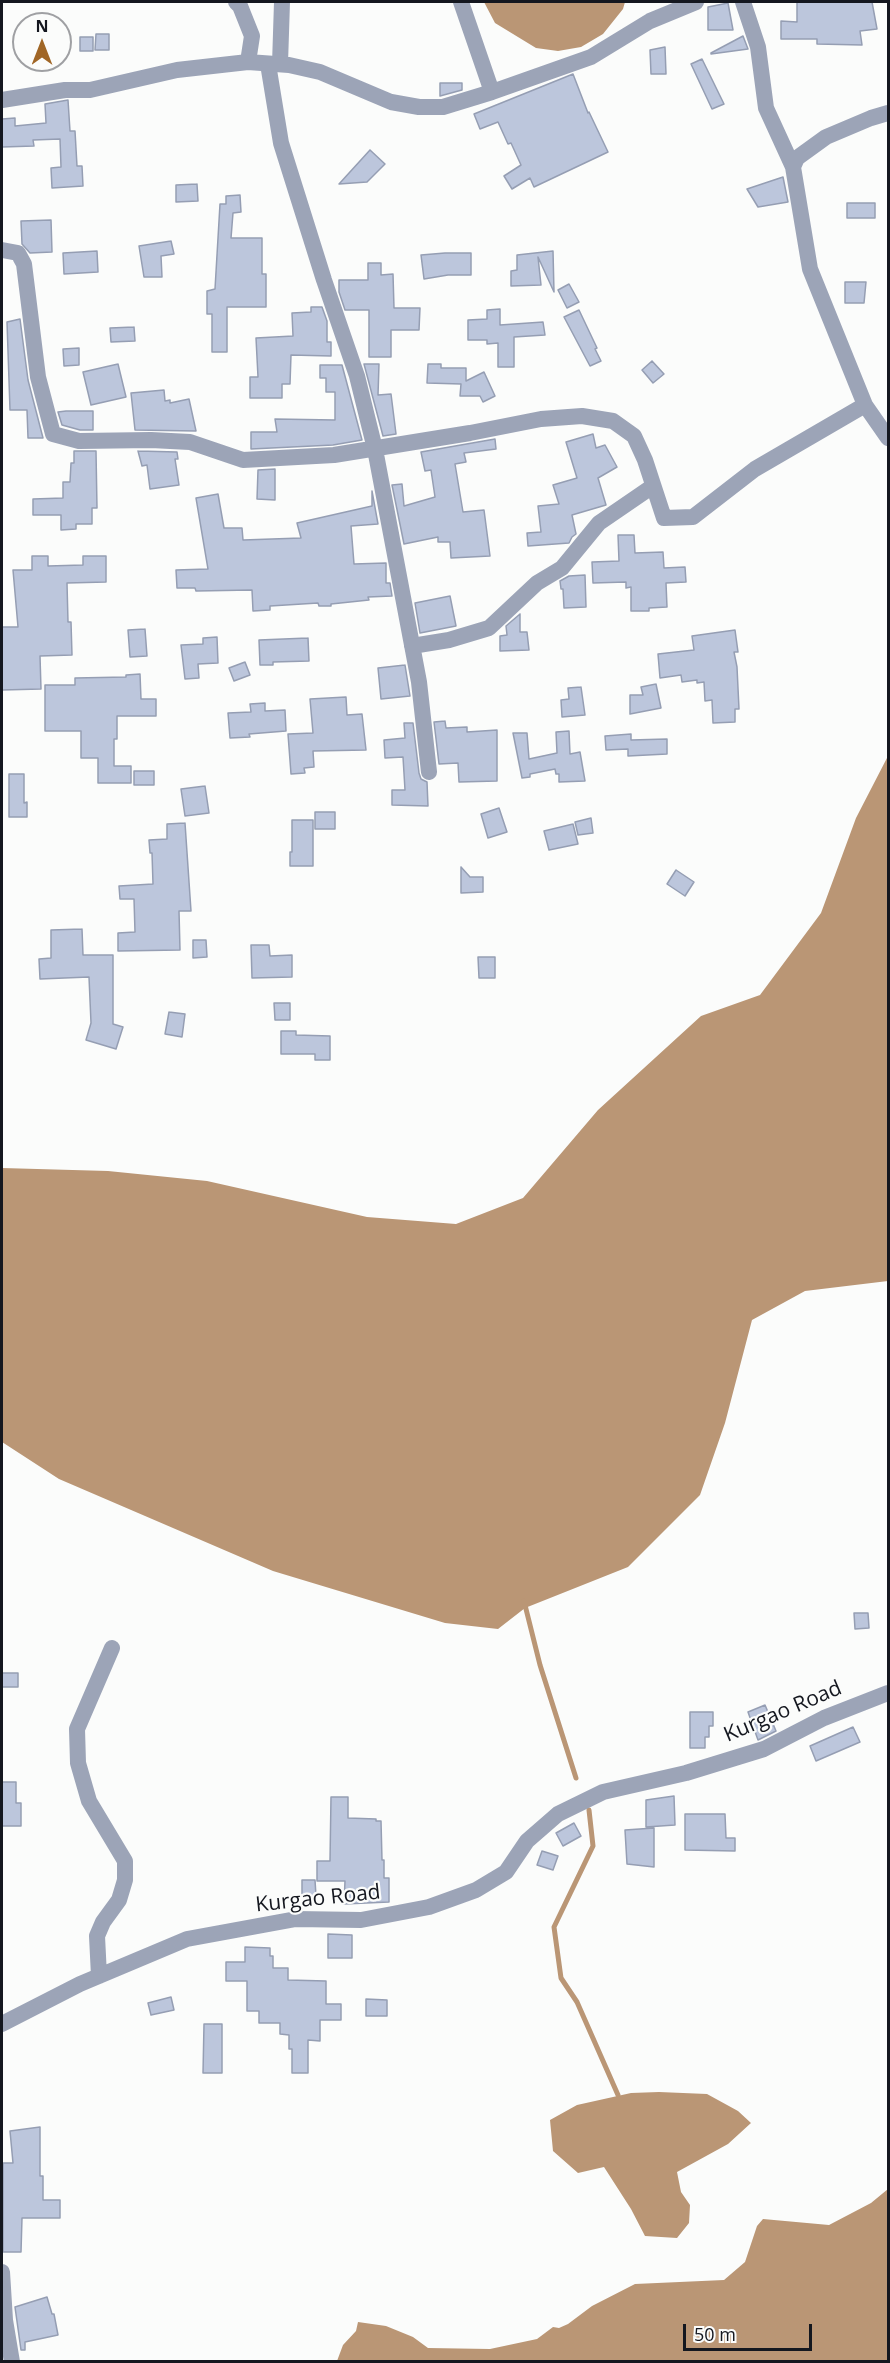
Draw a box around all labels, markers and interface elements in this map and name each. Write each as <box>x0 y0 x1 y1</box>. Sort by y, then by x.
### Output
north arrow <box>12 12 72 72</box>
text: N <box>35 15 49 37</box>
street label: Kurgao Road <box>720 1676 846 1748</box>
street label: Kurgao Road <box>254 1880 382 1918</box>
scale bar <box>686 2312 815 2350</box>
text: 50 m <box>694 2322 736 2346</box>

